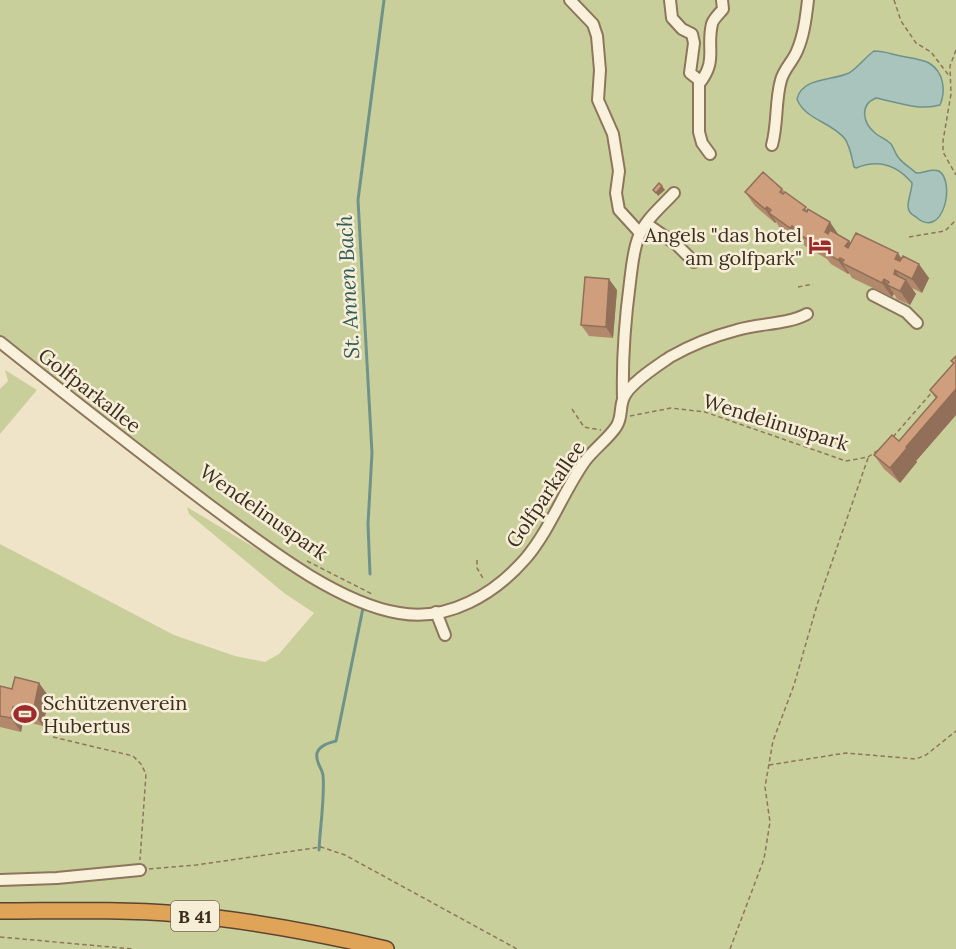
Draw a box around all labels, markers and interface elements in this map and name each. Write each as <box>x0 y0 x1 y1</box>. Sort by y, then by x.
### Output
water label: St. Annen Bach <box>331 215 365 359</box>
place label: Angels "das hotel am golfpark" <box>643 222 802 270</box>
hotel icon: Angels "das hotel am golfpark" <box>807 232 833 258</box>
street label: Golfparkallee <box>34 342 146 438</box>
street label: Wendelinuspark <box>700 388 852 456</box>
street label: Golfparkallee <box>500 436 590 552</box>
street label: Wendelinuspark <box>195 458 333 566</box>
place label: Schützenverein Hubertus <box>43 690 187 738</box>
sports icon: Schützenverein Hubertus <box>12 701 38 727</box>
road number: B 41 <box>171 901 219 931</box>

